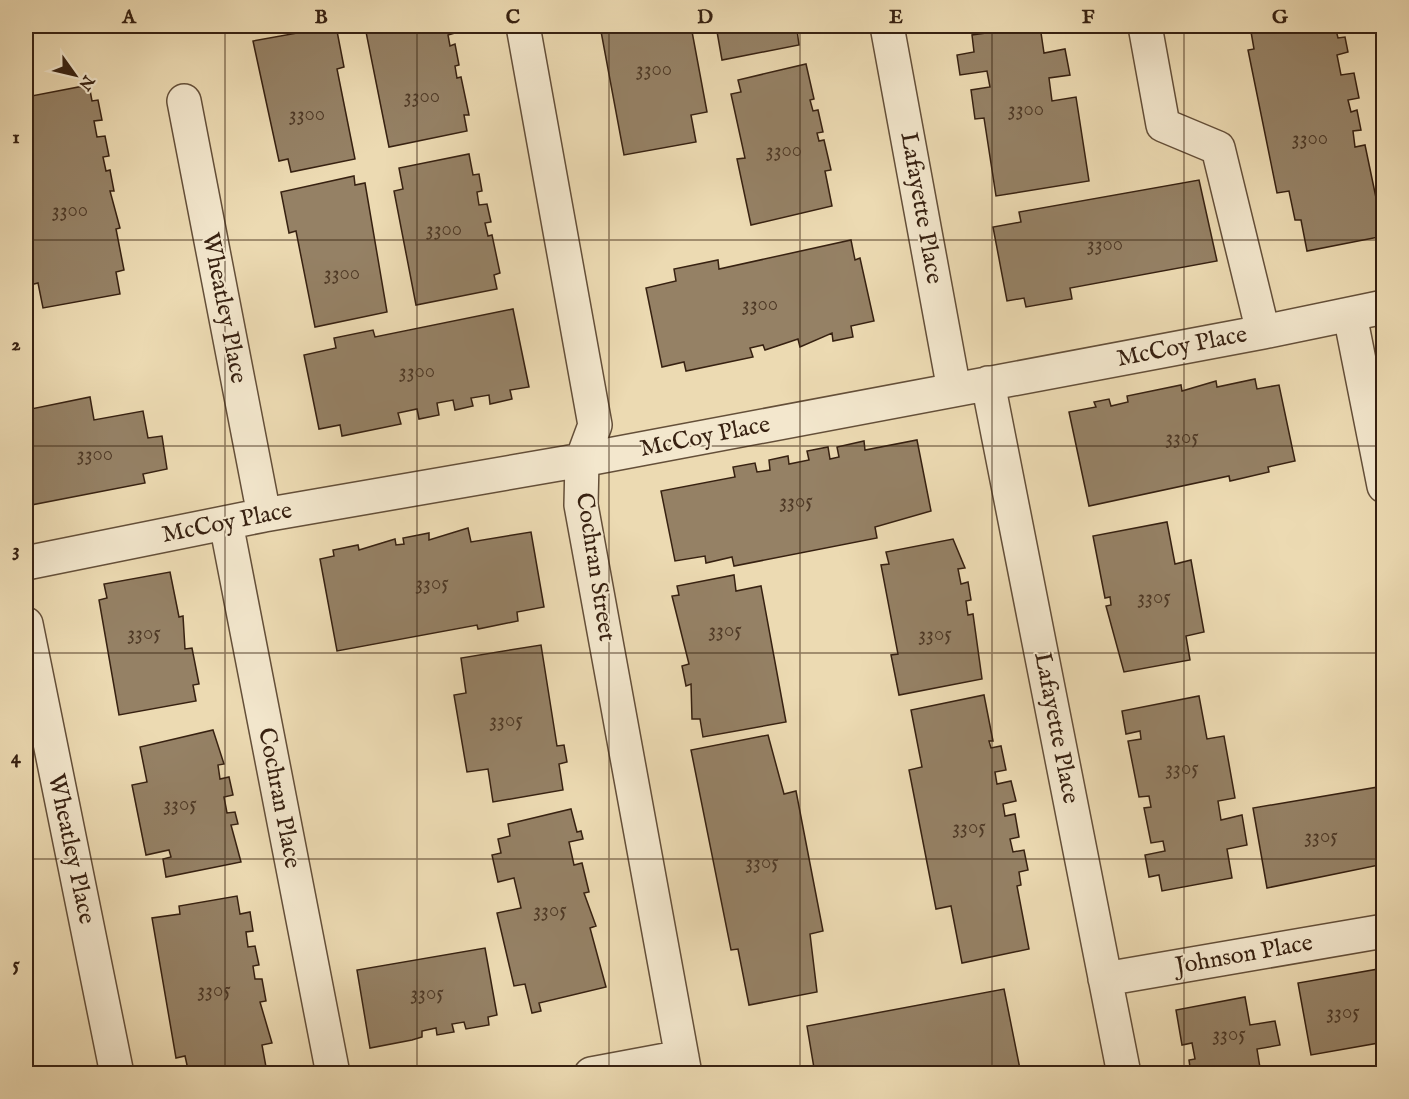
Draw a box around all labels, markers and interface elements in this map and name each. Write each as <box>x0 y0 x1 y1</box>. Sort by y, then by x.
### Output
text: A <box>121 5 137 30</box>
text: B <box>314 5 328 30</box>
text: C <box>506 5 520 30</box>
text: D <box>697 5 713 30</box>
text: E <box>889 5 903 30</box>
text: F <box>1082 5 1095 30</box>
text: G <box>1272 5 1289 30</box>
north arrow <box>45 45 105 105</box>
house number: 3300 <box>636 56 672 83</box>
text: N <box>74 70 98 94</box>
house number: 3300 <box>404 83 440 110</box>
house number: 3300 <box>1008 96 1044 123</box>
house number: 3300 <box>289 101 325 128</box>
text: 1 <box>12 125 20 150</box>
house number: 3300 <box>1292 125 1328 152</box>
street label: Lafayette Place <box>892 130 950 286</box>
house number: 3300 <box>766 137 802 164</box>
house number: 3300 <box>52 197 88 224</box>
house number: 3300 <box>426 216 462 243</box>
street label: Wheatley Place <box>194 230 254 386</box>
house number: 3300 <box>1087 231 1123 258</box>
house number: 3300 <box>324 260 360 287</box>
house number: 3300 <box>742 291 778 318</box>
street label: McCoy Place <box>1114 319 1250 375</box>
text: 2 <box>11 332 21 357</box>
house number: 3300 <box>399 358 435 385</box>
street label: McCoy Place <box>637 409 773 465</box>
house number: 3305 <box>1165 424 1199 451</box>
house number: 3300 <box>77 441 113 468</box>
house number: 3305 <box>779 488 813 515</box>
street label: Cochran Street <box>568 490 622 644</box>
street label: McCoy Place <box>159 495 295 551</box>
text: 3 <box>12 538 20 563</box>
house number: 3305 <box>415 570 449 597</box>
house number: 3305 <box>1137 584 1171 611</box>
house number: 3305 <box>708 617 742 644</box>
house number: 3305 <box>127 620 161 647</box>
house number: 3305 <box>918 621 952 648</box>
street label: Lafayette Place <box>1026 650 1086 806</box>
house number: 3305 <box>489 707 523 734</box>
street label: Cochran Place <box>250 725 308 871</box>
text: 4 <box>11 745 22 770</box>
house number: 3305 <box>1165 755 1199 782</box>
street label: Wheatley Place <box>40 771 102 927</box>
house number: 3305 <box>163 791 197 818</box>
house number: 3305 <box>952 814 986 841</box>
house number: 3305 <box>1304 823 1338 850</box>
house number: 3305 <box>745 849 779 876</box>
house number: 3305 <box>533 897 567 924</box>
street label: Johnson Place <box>1170 928 1315 983</box>
text: 5 <box>12 952 20 977</box>
house number: 3305 <box>197 977 231 1004</box>
house number: 3305 <box>410 980 444 1007</box>
house number: 3305 <box>1326 999 1360 1026</box>
house number: 3305 <box>1212 1021 1246 1048</box>

